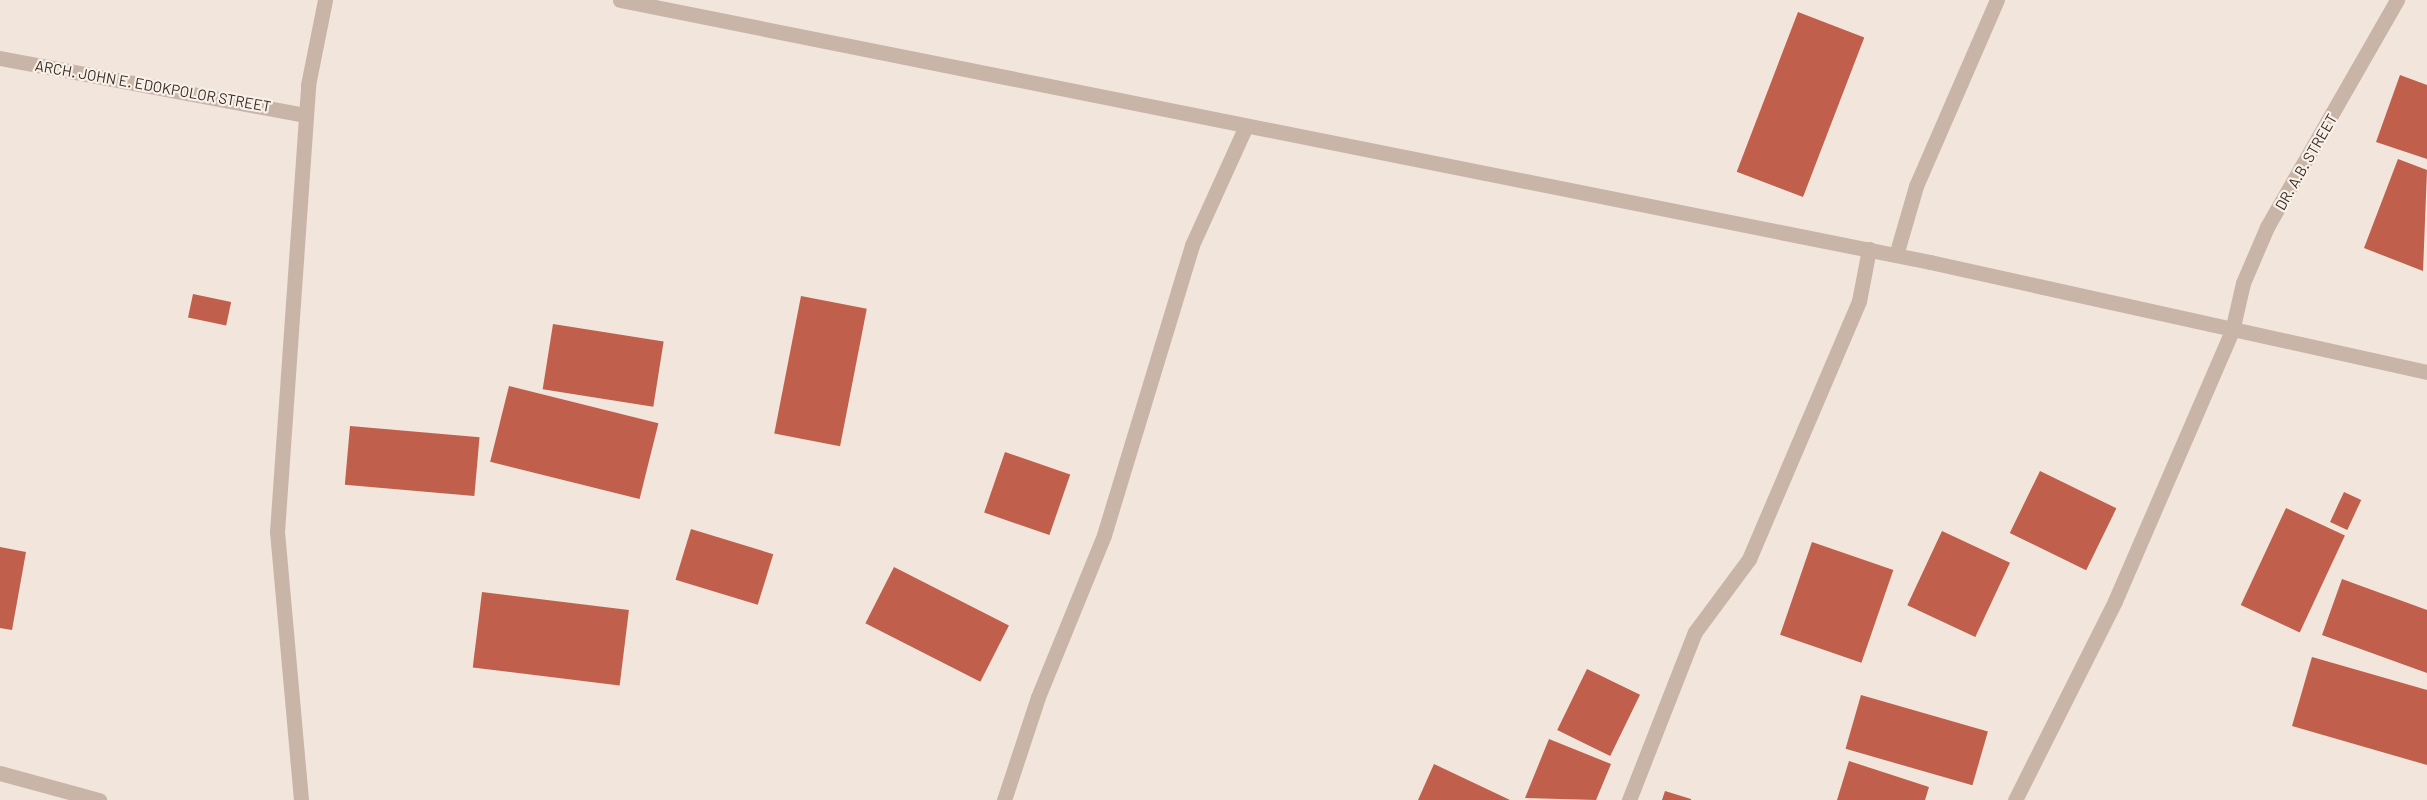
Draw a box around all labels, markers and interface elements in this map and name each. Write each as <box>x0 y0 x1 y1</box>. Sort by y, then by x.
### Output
street label: ARCH. JOHN E. EDOKPOLOR STREET <box>34 56 272 116</box>
street label: DR. A.B. STREET <box>2271 111 2341 213</box>

